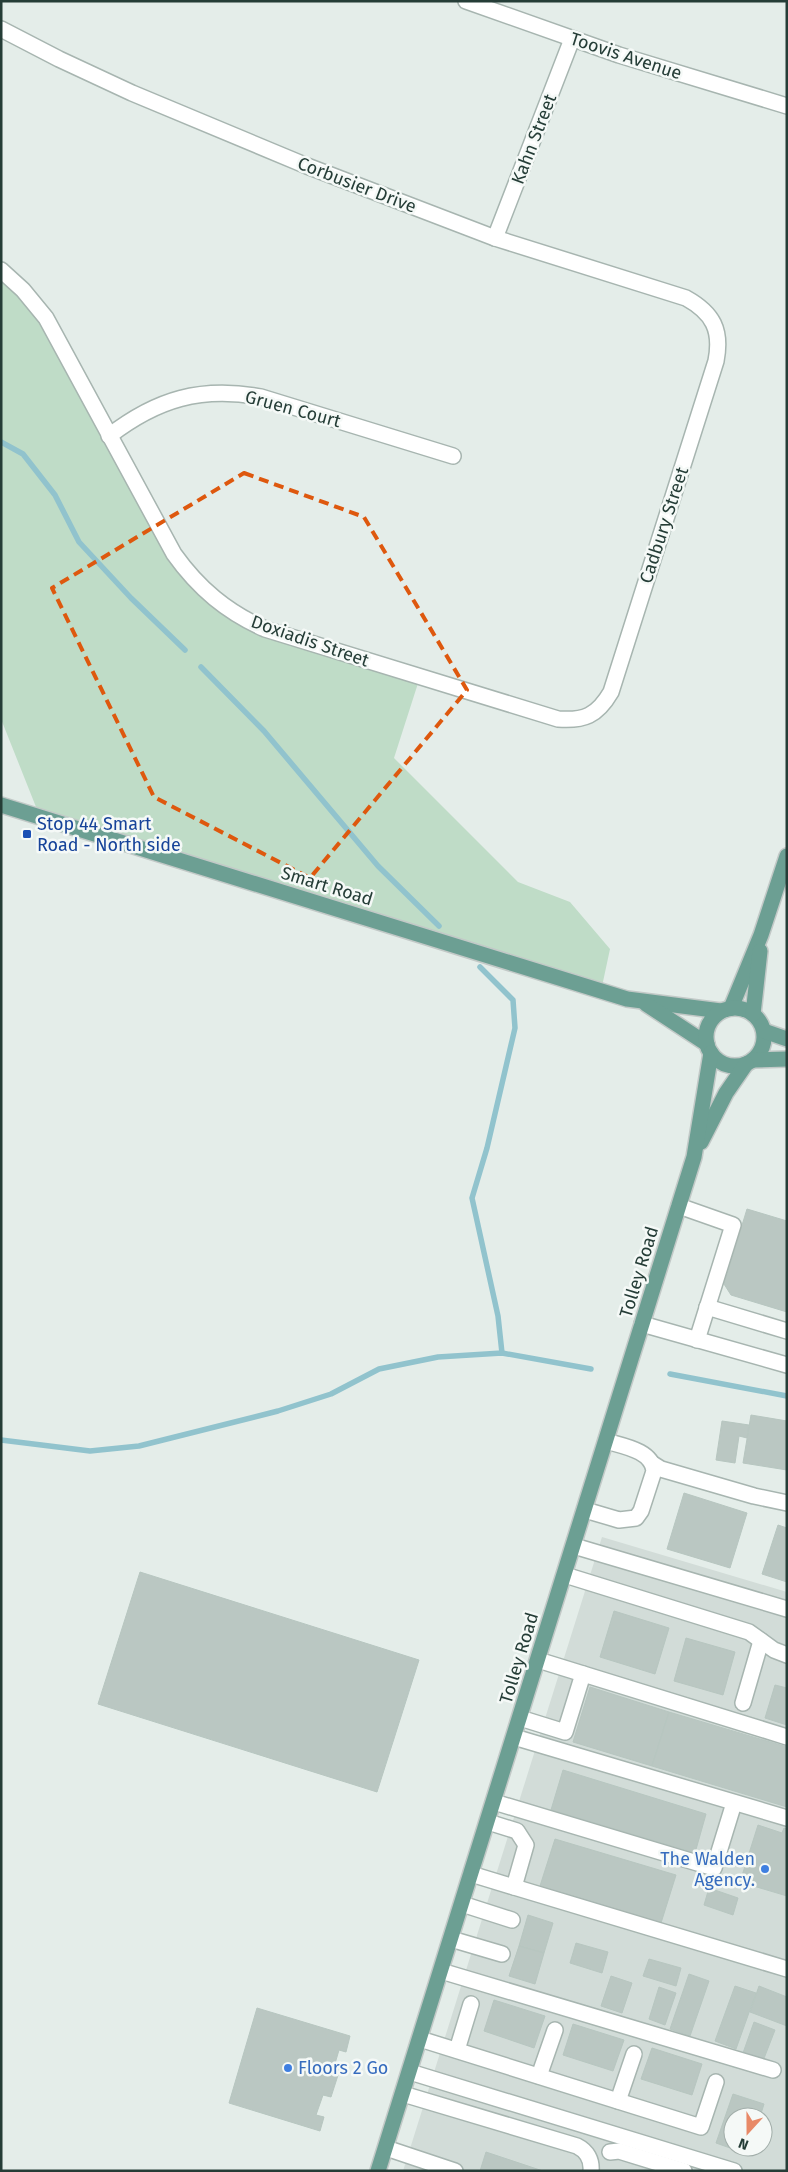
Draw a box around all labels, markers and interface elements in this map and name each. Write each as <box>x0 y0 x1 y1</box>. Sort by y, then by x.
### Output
street label: Toovis Avenue <box>567 28 685 84</box>
street label: Kahn Street <box>507 90 561 187</box>
street label: Corbusier Drive <box>294 152 420 218</box>
street label: Gruen Court <box>243 386 344 432</box>
street label: Cadbury Street <box>635 464 693 586</box>
street label: Doxiadis Street <box>248 611 372 672</box>
place label: Stop 44 Smart Road - North side <box>37 813 181 856</box>
marker: Stop 44 Smart Road - North side <box>21 828 33 840</box>
street label: Smart Road <box>278 862 376 910</box>
street label: Tolley Road <box>615 1224 663 1320</box>
street label: Tolley Road <box>495 1610 543 1706</box>
place label: The Walden Agency. <box>660 1848 755 1891</box>
marker: The Walden Agency. <box>759 1863 771 1875</box>
place label: Floors 2 Go <box>298 2057 388 2079</box>
marker: Floors 2 Go <box>282 2062 294 2074</box>
north arrow <box>723 2107 773 2157</box>
text: N <box>736 2134 751 2153</box>

